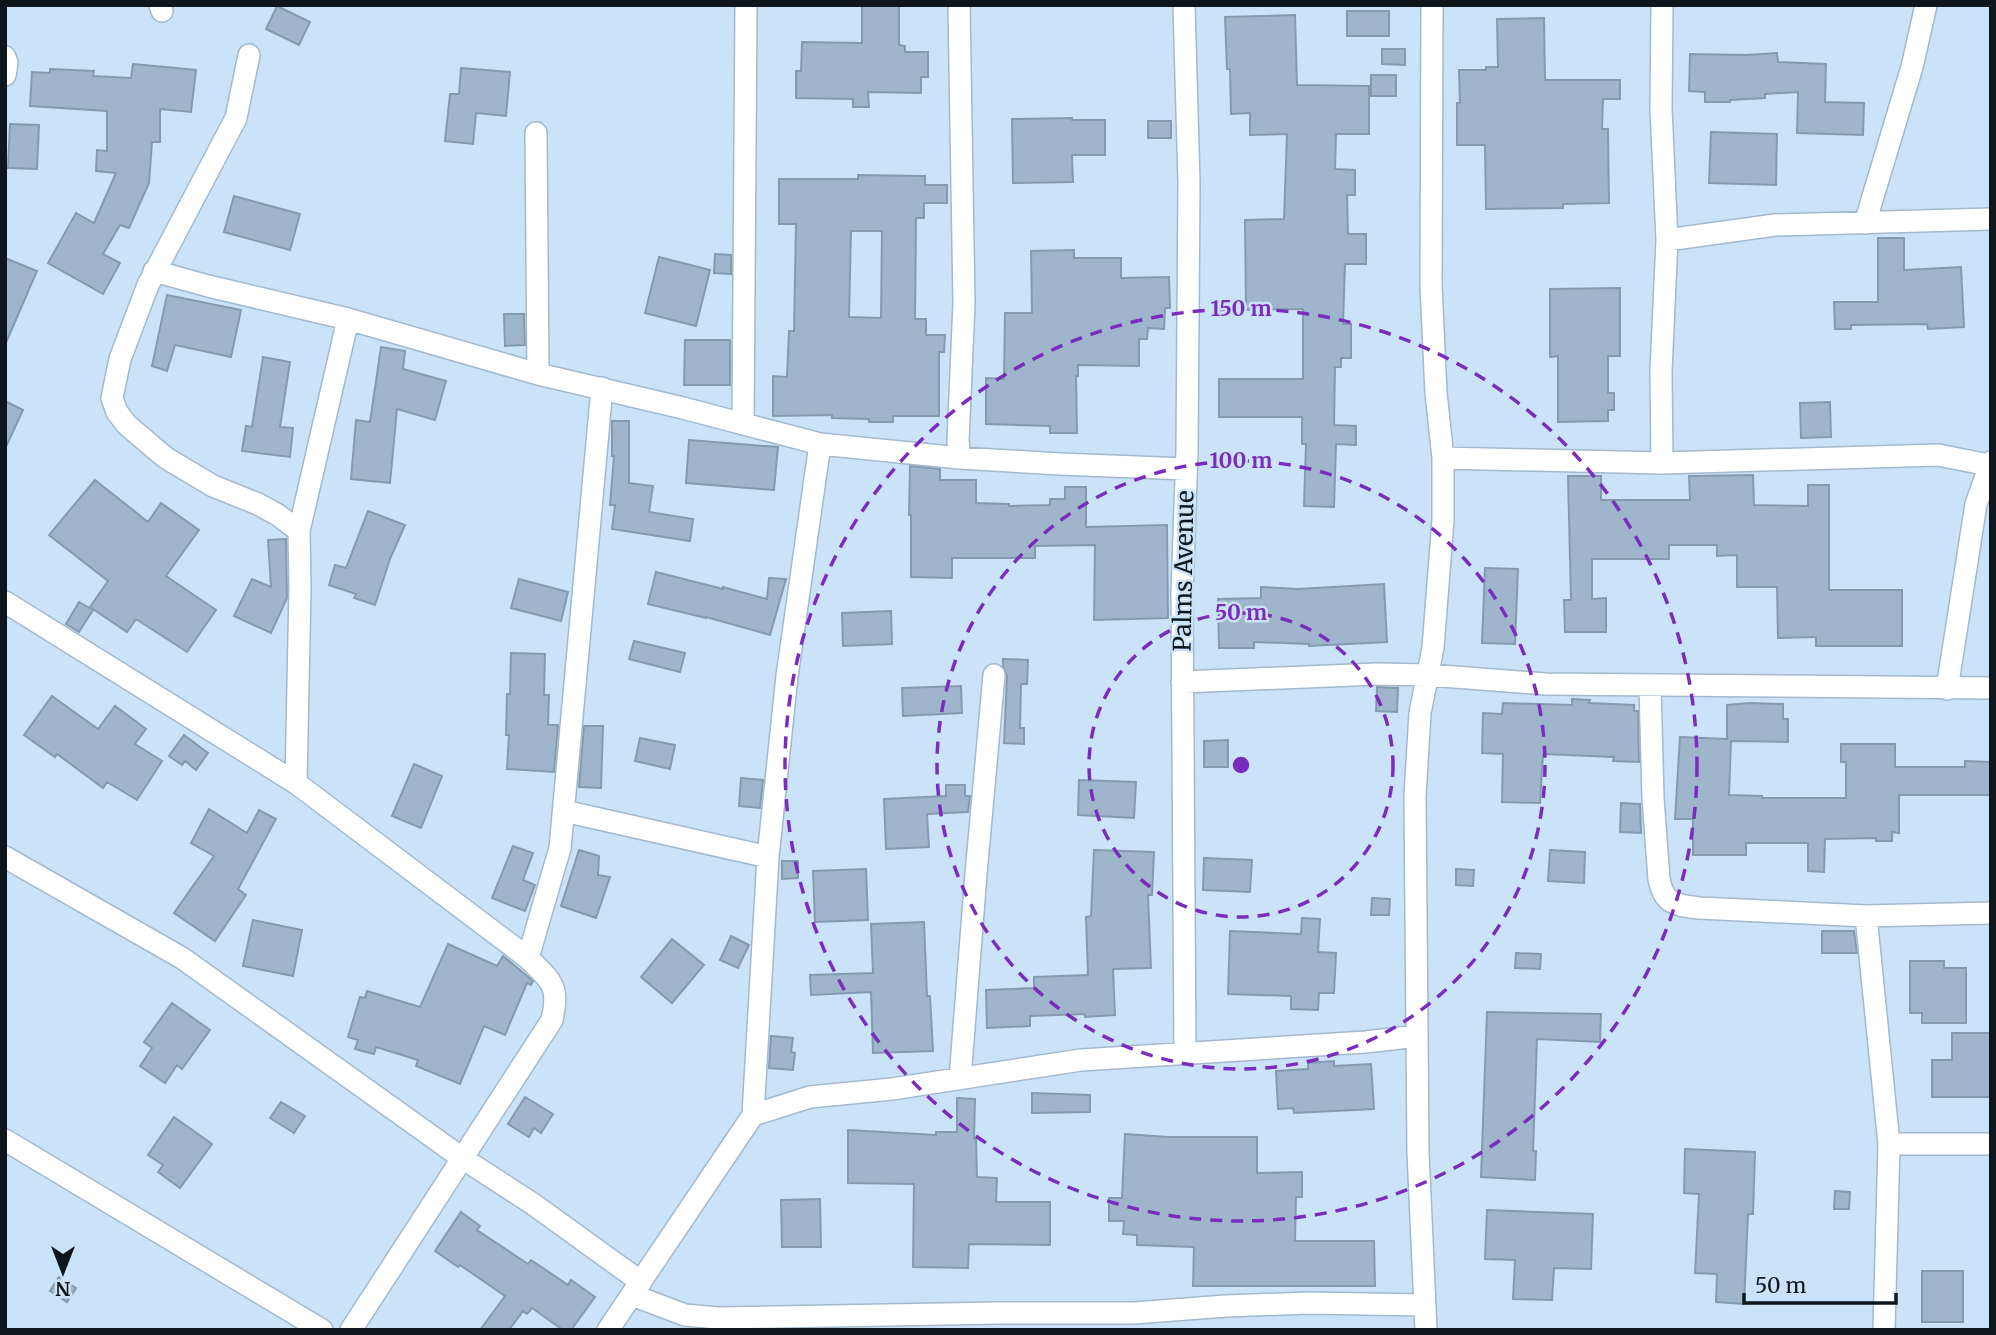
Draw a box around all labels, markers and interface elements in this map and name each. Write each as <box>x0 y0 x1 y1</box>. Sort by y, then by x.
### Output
text: 150 m <box>1210 295 1272 322</box>
text: 100 m <box>1210 447 1272 474</box>
street label: Palms Avenue <box>1167 490 1200 652</box>
text: 50 m <box>1215 599 1267 626</box>
centre of rings <box>1229 753 1253 777</box>
north arrow <box>28 1237 98 1307</box>
scale bar <box>1744 1262 1896 1306</box>
text: 50 m <box>1755 1272 1806 1299</box>
text: N <box>55 1277 71 1301</box>

